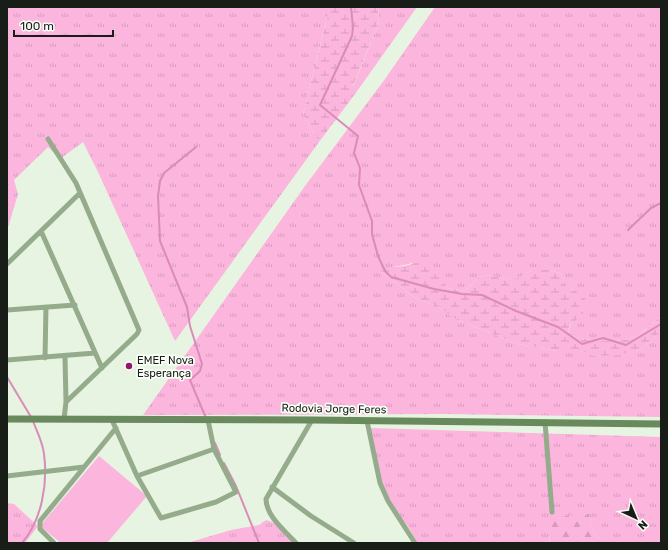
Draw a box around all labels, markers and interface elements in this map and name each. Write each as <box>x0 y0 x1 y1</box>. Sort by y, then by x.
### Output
scale bar <box>14 12 113 38</box>
text: 100 m <box>20 19 54 33</box>
place label: EMEF Nova Esperança <box>137 354 194 380</box>
marker: EMEF Nova Esperança <box>124 361 134 371</box>
street label: Rodovia Jorge Feres <box>282 402 387 416</box>
north arrow <box>616 498 656 538</box>
text: N <box>635 517 650 532</box>

